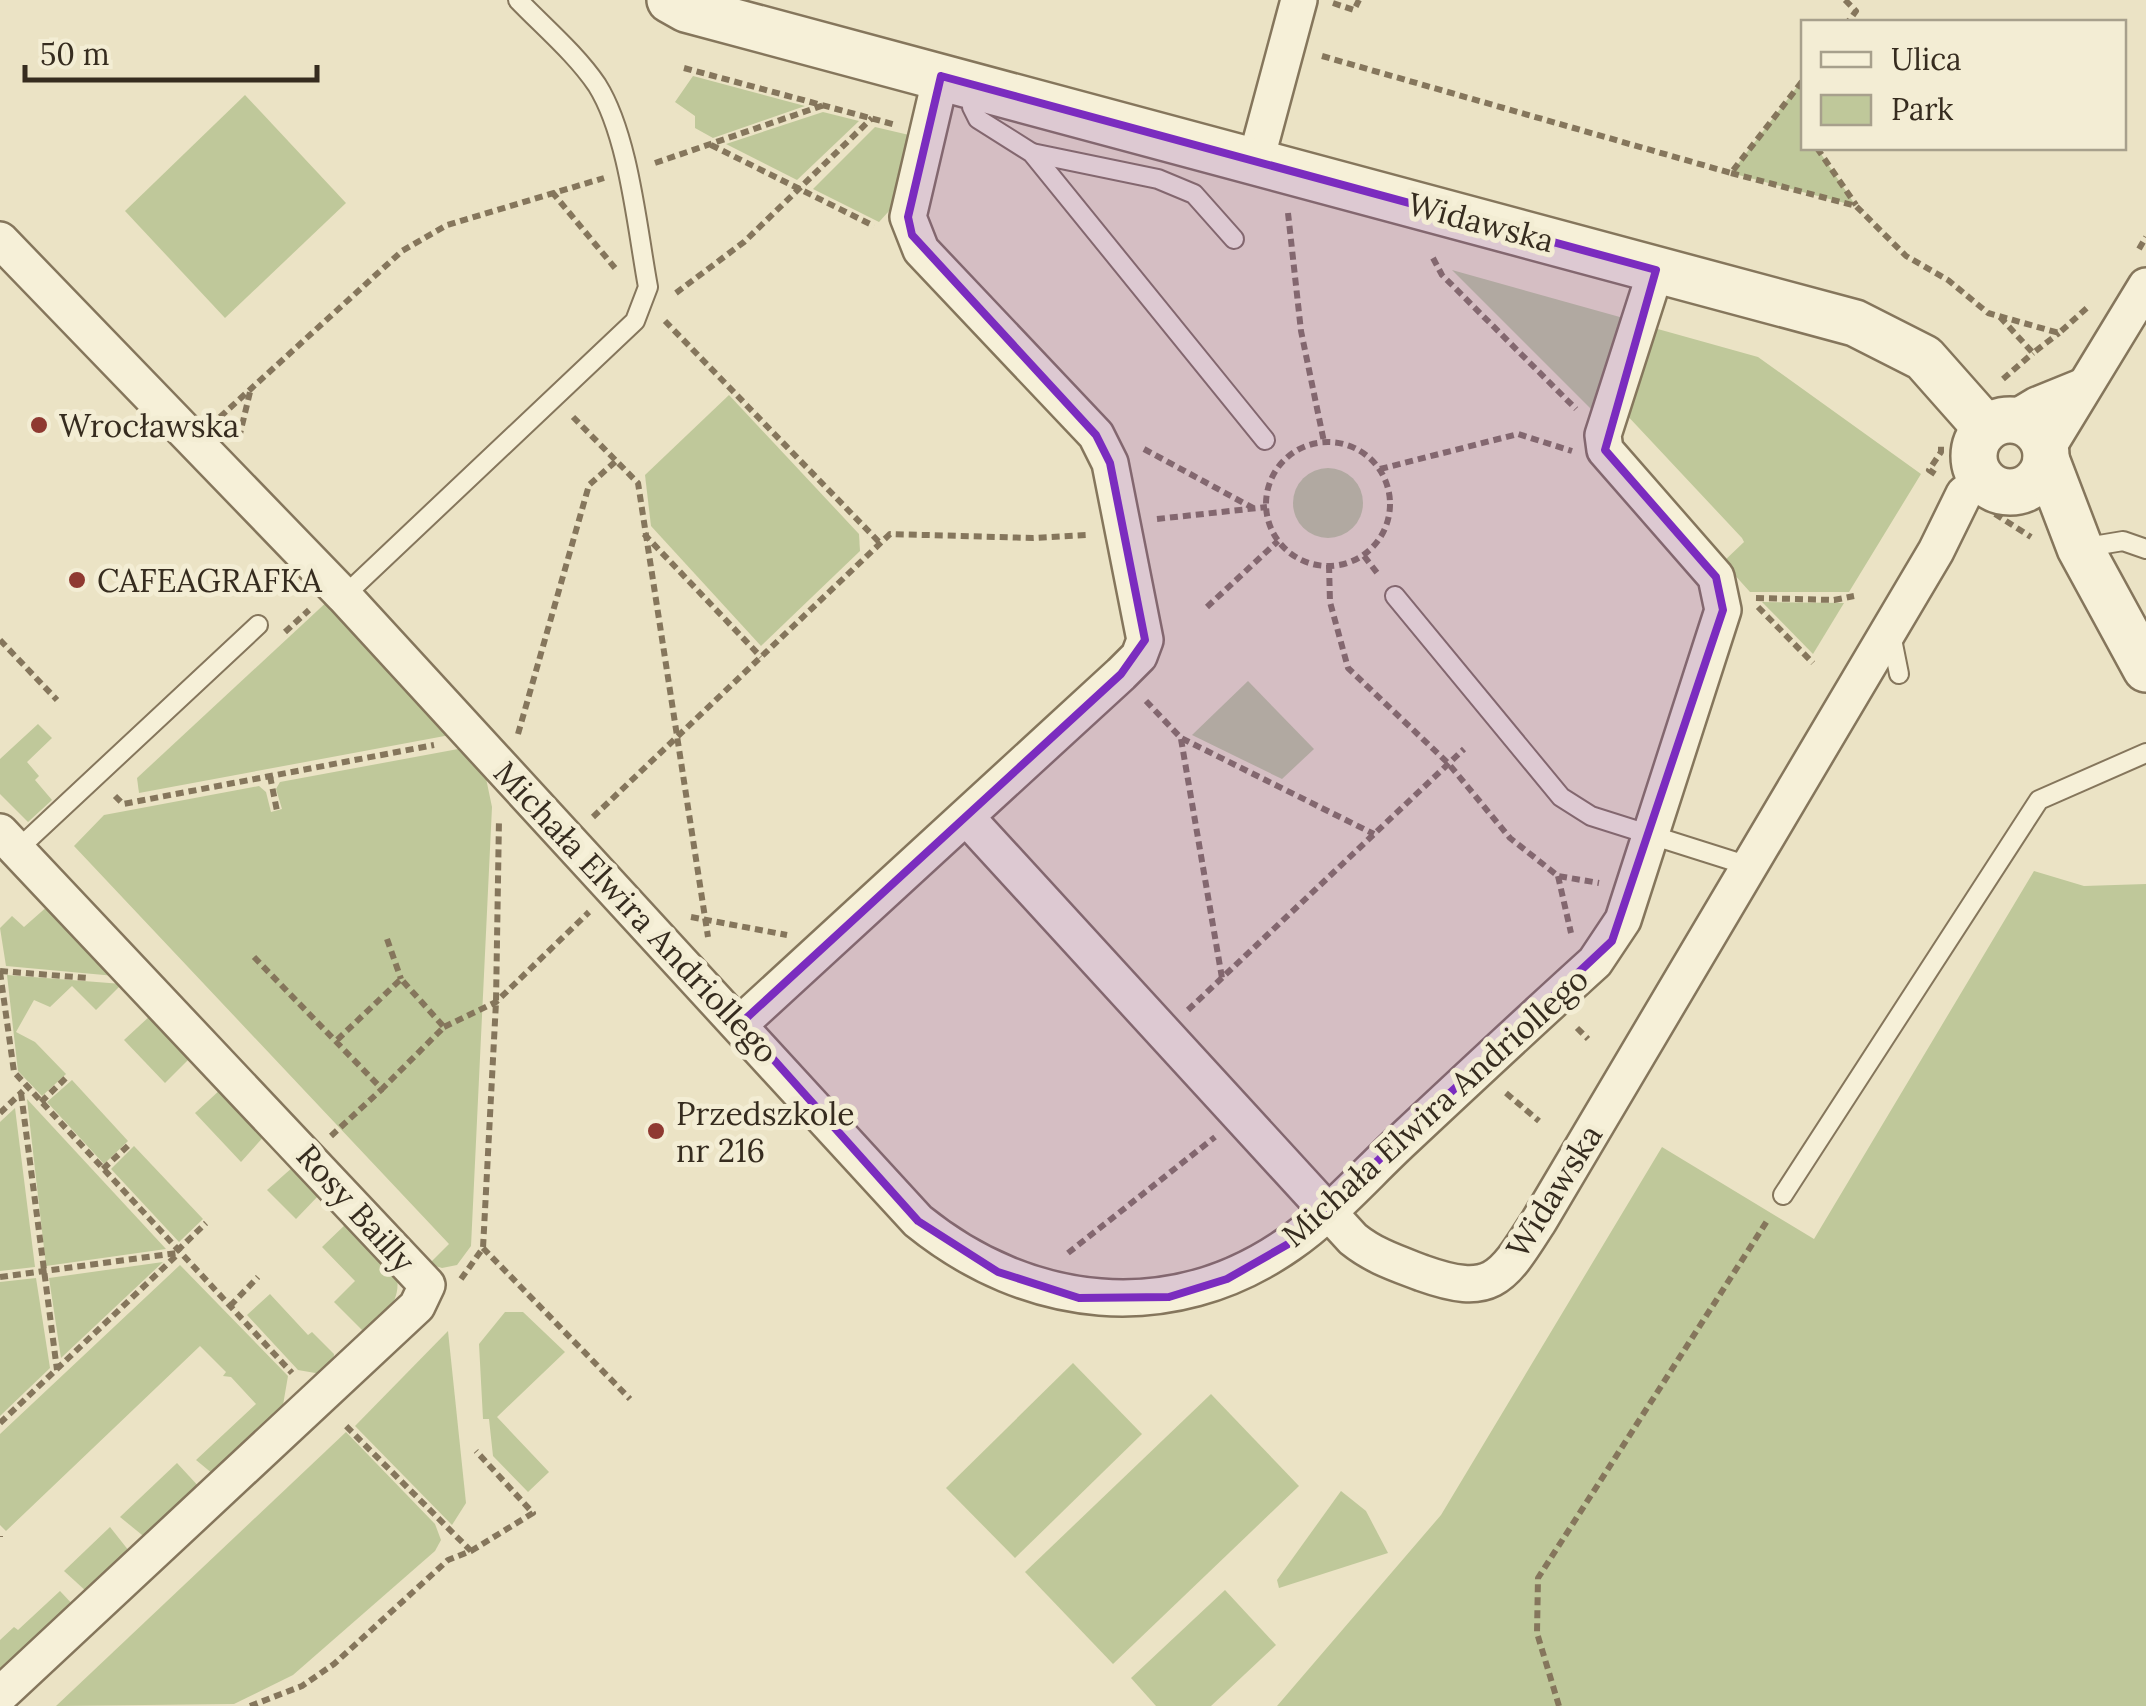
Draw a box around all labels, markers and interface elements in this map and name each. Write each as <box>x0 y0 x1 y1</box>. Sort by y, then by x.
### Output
scale bar <box>25 20 318 82</box>
legend <box>1801 20 2126 150</box>
text: 50 m <box>40 35 110 73</box>
text: Ulica <box>1891 40 1962 78</box>
text: Park <box>1891 90 1953 128</box>
street label: Widawska <box>1403 183 1559 261</box>
place label: Wrocławska <box>59 405 239 446</box>
marker: Wrocławska <box>28 414 50 436</box>
place label: CAFEAGRAFKA <box>97 560 323 601</box>
marker: CAFEAGRAFKA <box>66 569 88 591</box>
street label: Michała Elwira Andriollego <box>485 752 787 1072</box>
street label: Michała Elwira Andriollego <box>1273 958 1597 1256</box>
place label: Przedszkole nr 216 <box>676 1093 855 1171</box>
street label: Widawska <box>1497 1117 1611 1265</box>
marker: Przedszkole nr 216 <box>645 1120 667 1142</box>
street label: Rosy Bailly <box>288 1135 424 1281</box>

